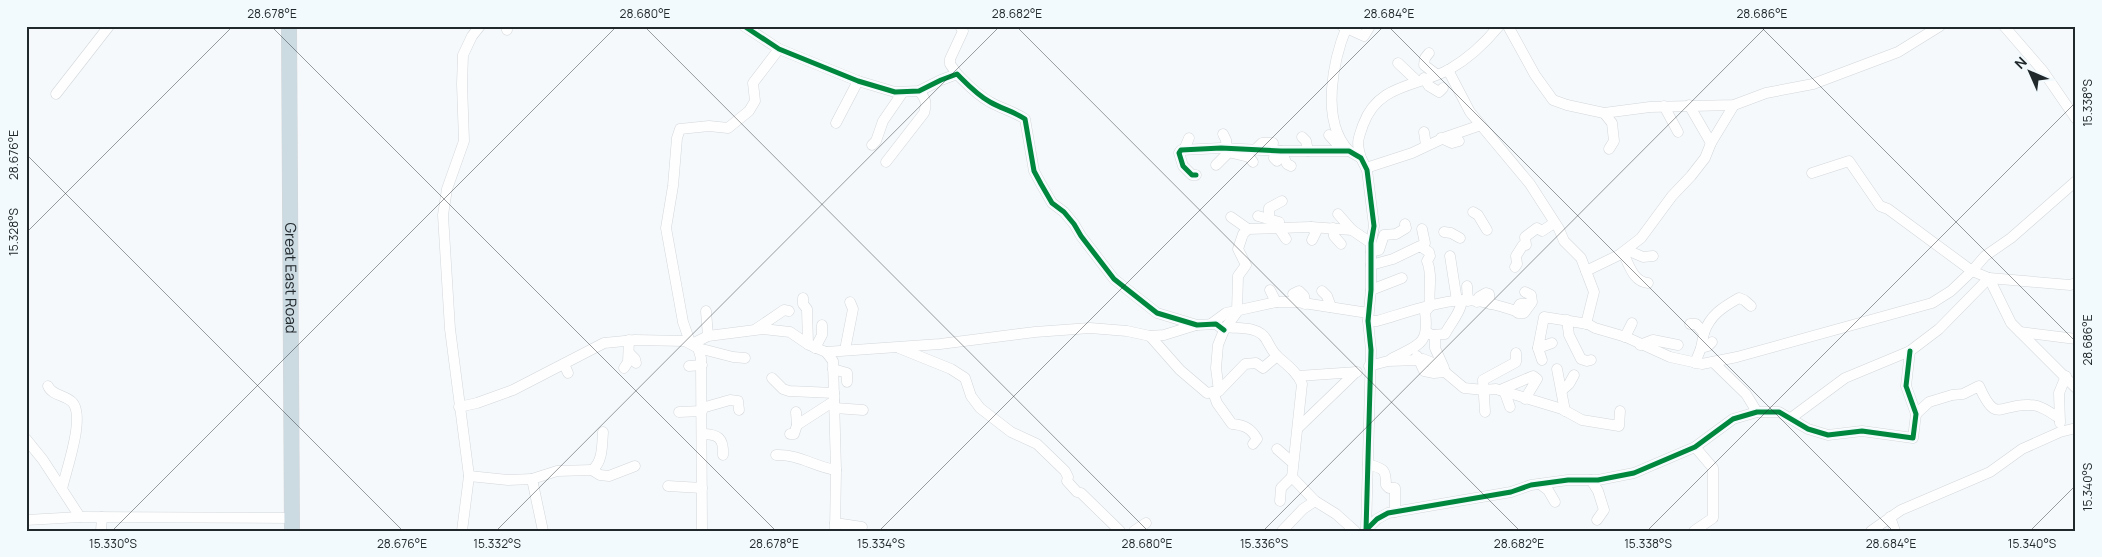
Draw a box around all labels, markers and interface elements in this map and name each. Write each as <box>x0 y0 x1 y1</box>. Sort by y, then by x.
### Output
text: 28.678°E <box>247 5 297 22</box>
text: 28.680°E <box>620 5 671 22</box>
text: 28.682°E <box>992 5 1042 22</box>
text: 28.684°E <box>1364 5 1414 22</box>
text: 28.686°E <box>1737 5 1788 22</box>
north arrow <box>2004 48 2054 98</box>
text: N <box>2010 52 2031 73</box>
text: 15.338°S <box>2079 79 2096 127</box>
text: 28.676°E <box>5 130 22 180</box>
text: 15.328°S <box>5 208 22 256</box>
street label: Great East Road <box>280 222 302 334</box>
text: 28.686°E <box>2079 314 2096 365</box>
text: 15.340°S <box>2079 463 2096 511</box>
text: 15.330°S <box>89 535 137 552</box>
text: 28.676°E <box>377 535 427 552</box>
text: 15.332°S <box>473 535 521 552</box>
text: 28.678°E <box>749 535 799 552</box>
text: 15.334°S <box>857 535 905 552</box>
text: 28.680°E <box>1122 535 1173 552</box>
text: 15.336°S <box>1240 535 1288 552</box>
text: 28.682°E <box>1494 535 1544 552</box>
text: 15.338°S <box>1624 535 1672 552</box>
text: 28.684°E <box>1866 535 1916 552</box>
text: 15.340°S <box>2008 535 2056 552</box>

